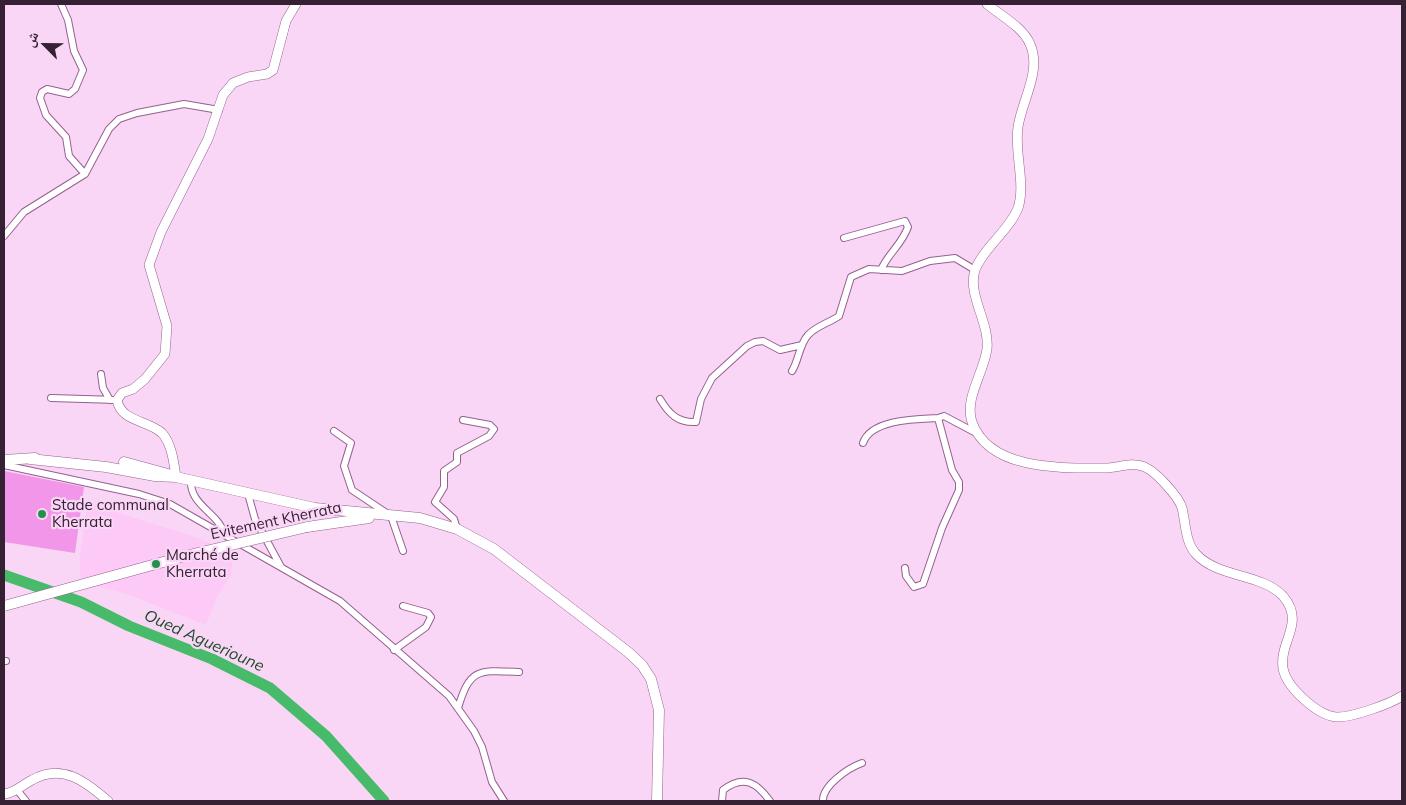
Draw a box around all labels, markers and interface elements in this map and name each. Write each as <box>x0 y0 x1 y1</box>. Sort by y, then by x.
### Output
north arrow <box>20 20 70 70</box>
text: ش <box>20 29 42 50</box>
place label: Stade communal Kherrata <box>52 496 169 531</box>
street label: Evitement Kherrata <box>209 498 343 544</box>
marker: Stade communal Kherrata <box>36 508 48 520</box>
place label: Marché de Kherrata <box>166 546 239 581</box>
marker: Marché de Kherrata <box>150 558 162 570</box>
water label: Oued Aguerioune <box>141 606 267 676</box>

